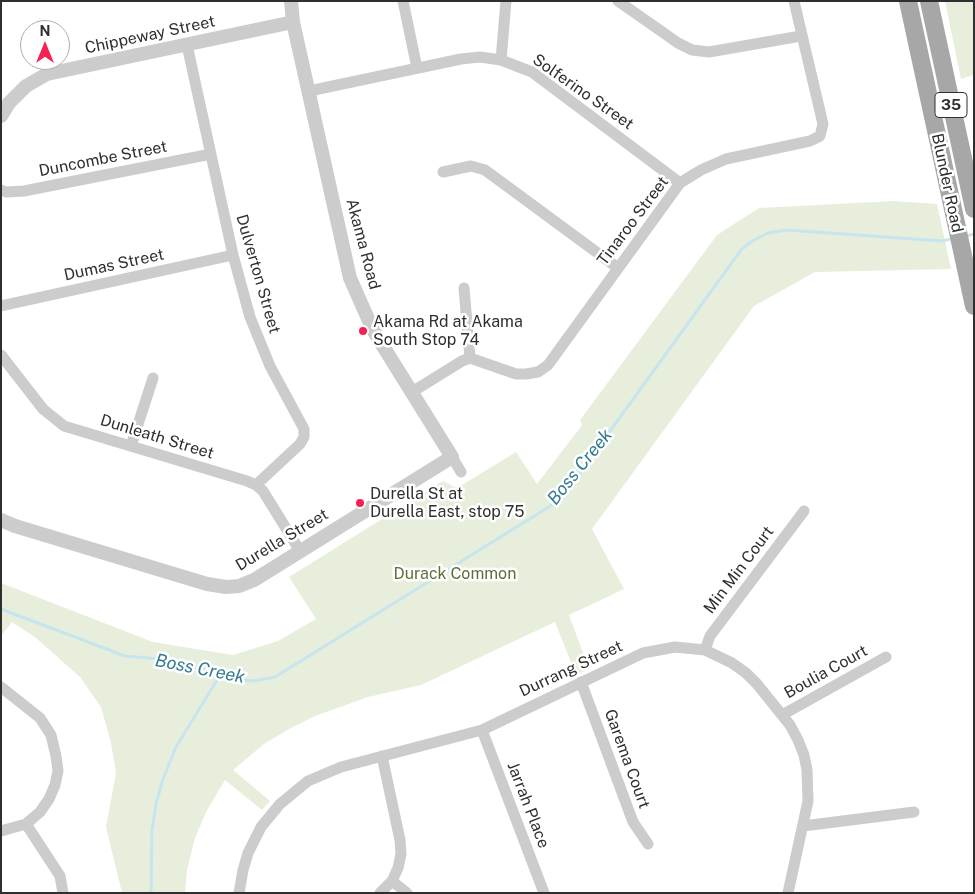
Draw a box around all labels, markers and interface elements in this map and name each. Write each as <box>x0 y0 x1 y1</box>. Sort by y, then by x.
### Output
street label: Chippeway Street <box>83 12 217 58</box>
north arrow <box>20 20 70 70</box>
text: N <box>40 23 50 39</box>
street label: Solferino Street <box>529 50 637 134</box>
road number: 35 <box>935 92 967 118</box>
street label: Blunder Road <box>927 132 967 234</box>
street label: Duncombe Street <box>37 137 169 181</box>
street label: Tinaroo Street <box>593 173 673 269</box>
street label: Akama Road <box>342 196 384 292</box>
street label: Dulverton Street <box>232 212 284 336</box>
street label: Dumas Street <box>62 245 166 285</box>
place label: Akama Rd at Akama South Stop 74 <box>373 312 523 350</box>
marker: Akama Rd at Akama South Stop 74 <box>357 325 369 337</box>
street label: Dunleath Street <box>98 411 216 463</box>
water label: Boss Creek <box>543 425 617 509</box>
place label: Durella St at Durella East, stop 75 <box>370 484 525 522</box>
marker: Durella St at Durella East, stop 75 <box>354 497 366 509</box>
street label: Durella Street <box>232 505 332 575</box>
street label: Min Min Court <box>700 523 778 617</box>
park label: Durack Common <box>394 564 516 584</box>
street label: Durrang Street <box>516 637 626 701</box>
street label: Boulia Court <box>781 641 871 703</box>
water label: Boss Creek <box>153 650 247 688</box>
street label: Garema Court <box>600 707 654 811</box>
street label: Jarrah Place <box>503 759 553 851</box>

